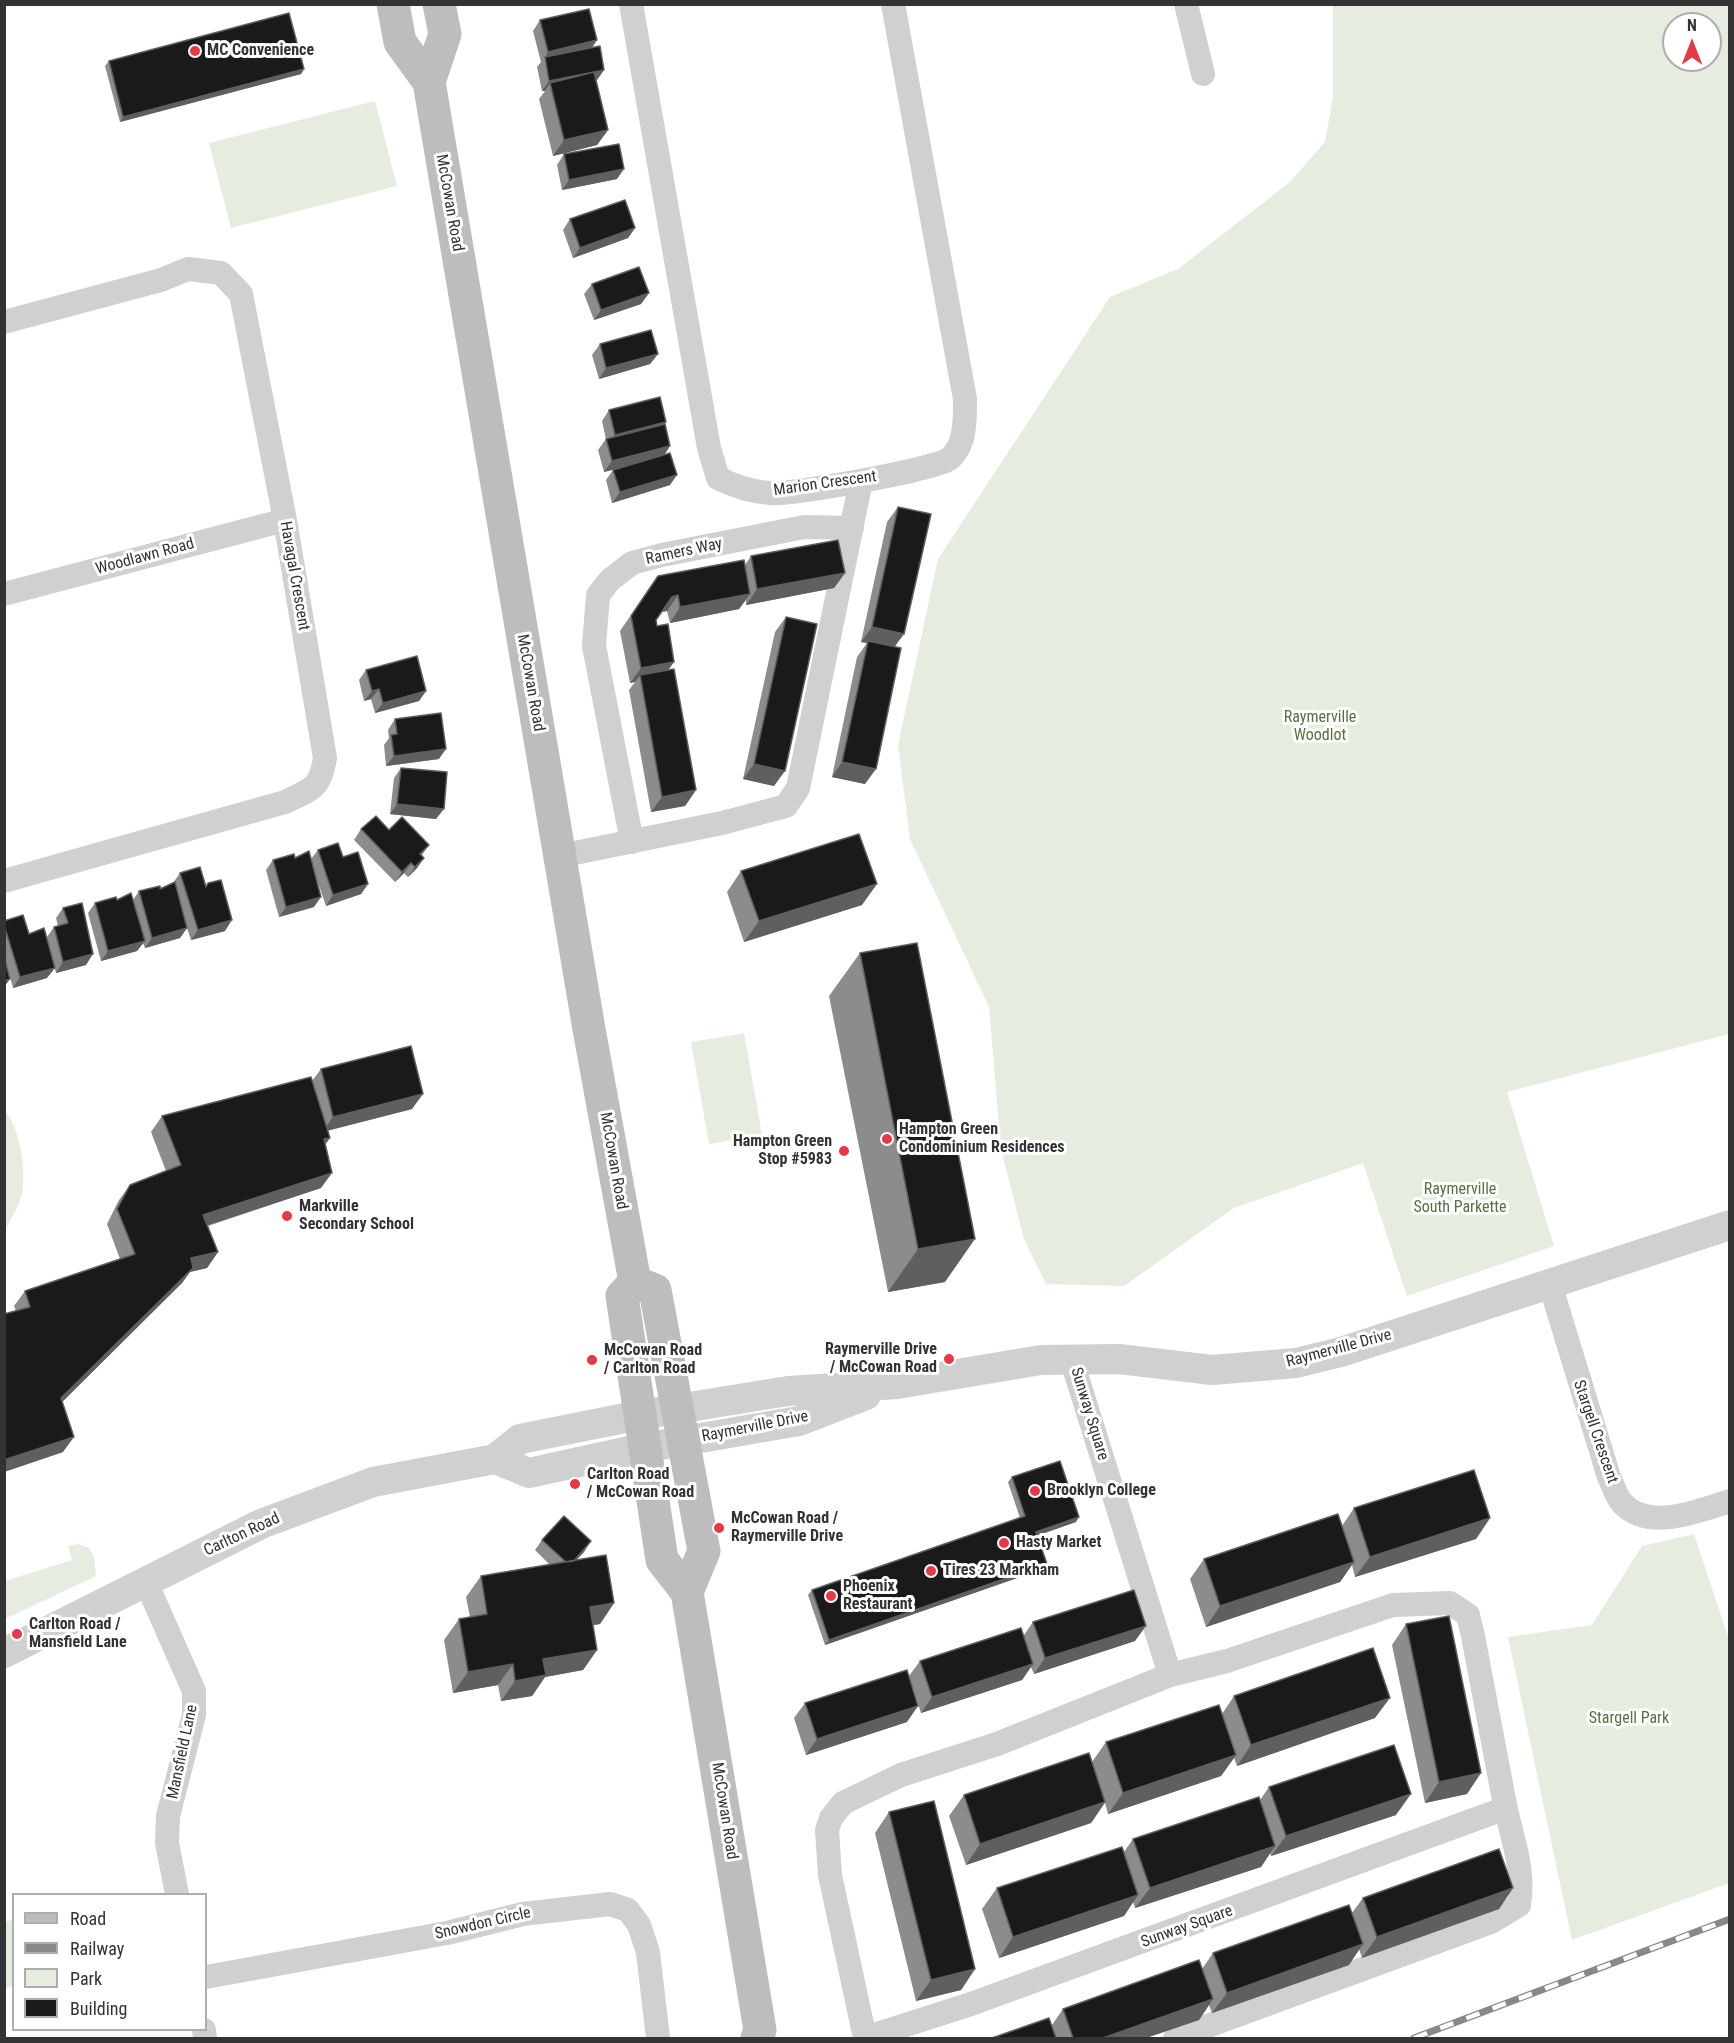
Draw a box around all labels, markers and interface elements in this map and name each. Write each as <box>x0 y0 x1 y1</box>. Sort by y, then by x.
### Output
north arrow <box>1662 12 1722 72</box>
text: N <box>1687 16 1697 35</box>
place label: MC Convenience <box>207 41 314 61</box>
marker: MC Convenience <box>188 44 202 58</box>
street label: McCowan Road <box>431 153 467 253</box>
street label: Marion Crescent <box>772 467 878 501</box>
street label: Havagal Crescent <box>275 520 313 632</box>
street label: Woodlawn Road <box>94 535 196 579</box>
street label: Ramers Way <box>644 535 724 569</box>
street label: McCowan Road <box>512 633 548 733</box>
park label: Raymerville Woodlot <box>1284 708 1356 746</box>
street label: McCowan Road <box>595 1111 631 1211</box>
place label: Hampton Green Condominium Residences <box>899 1120 1065 1158</box>
place label: Hampton Green Stop #5983 <box>733 1132 832 1170</box>
marker: Hampton Green Condominium Residences <box>880 1132 894 1146</box>
marker: Hampton Green Stop #5983 <box>837 1144 851 1158</box>
park label: Raymerville South Parkette <box>1413 1180 1507 1218</box>
place label: Markville Secondary School <box>299 1197 414 1235</box>
marker: Markville Secondary School <box>280 1209 294 1223</box>
street label: Raymerville Drive <box>1284 1326 1394 1372</box>
place label: Raymerville Drive / McCowan Road <box>825 1340 937 1378</box>
place label: McCowan Road / Carlton Road <box>604 1341 702 1379</box>
marker: Raymerville Drive / McCowan Road <box>942 1352 956 1366</box>
marker: McCowan Road / Carlton Road <box>585 1353 599 1367</box>
street label: Sunway Square <box>1066 1365 1112 1463</box>
street label: Stargell Crescent <box>1568 1378 1622 1486</box>
street label: Raymerville Drive <box>700 1407 810 1447</box>
place label: Carlton Road / McCowan Road <box>587 1465 694 1503</box>
marker: Carlton Road / McCowan Road <box>568 1477 582 1491</box>
place label: Brooklyn College <box>1047 1481 1156 1501</box>
marker: Brooklyn College <box>1028 1484 1042 1498</box>
street label: Carlton Road <box>201 1509 283 1561</box>
place label: McCowan Road / Raymerville Drive <box>731 1509 843 1547</box>
marker: McCowan Road / Raymerville Drive <box>712 1521 726 1535</box>
place label: Hasty Market <box>1016 1533 1101 1553</box>
marker: Hasty Market <box>997 1536 1011 1550</box>
place label: Tires 23 Markham <box>943 1561 1059 1581</box>
marker: Tires 23 Markham <box>924 1564 938 1578</box>
place label: Phoenix Restaurant <box>843 1577 912 1615</box>
marker: Phoenix Restaurant <box>824 1589 838 1603</box>
place label: Carlton Road / Mansfield Lane <box>29 1615 127 1653</box>
marker: Carlton Road / Mansfield Lane <box>10 1627 24 1641</box>
street label: Mansfield Lane <box>164 1703 202 1801</box>
park label: Stargell Park <box>1589 1709 1669 1729</box>
street label: McCowan Road <box>707 1761 741 1861</box>
legend <box>12 1893 207 2031</box>
street label: Sunway Square <box>1139 1902 1235 1952</box>
street label: Snowdon Circle <box>433 1904 533 1944</box>
text: Road <box>70 1908 106 1929</box>
text: Railway <box>70 1938 124 1959</box>
text: Park <box>70 1968 102 1989</box>
text: Building <box>70 1998 127 2019</box>

